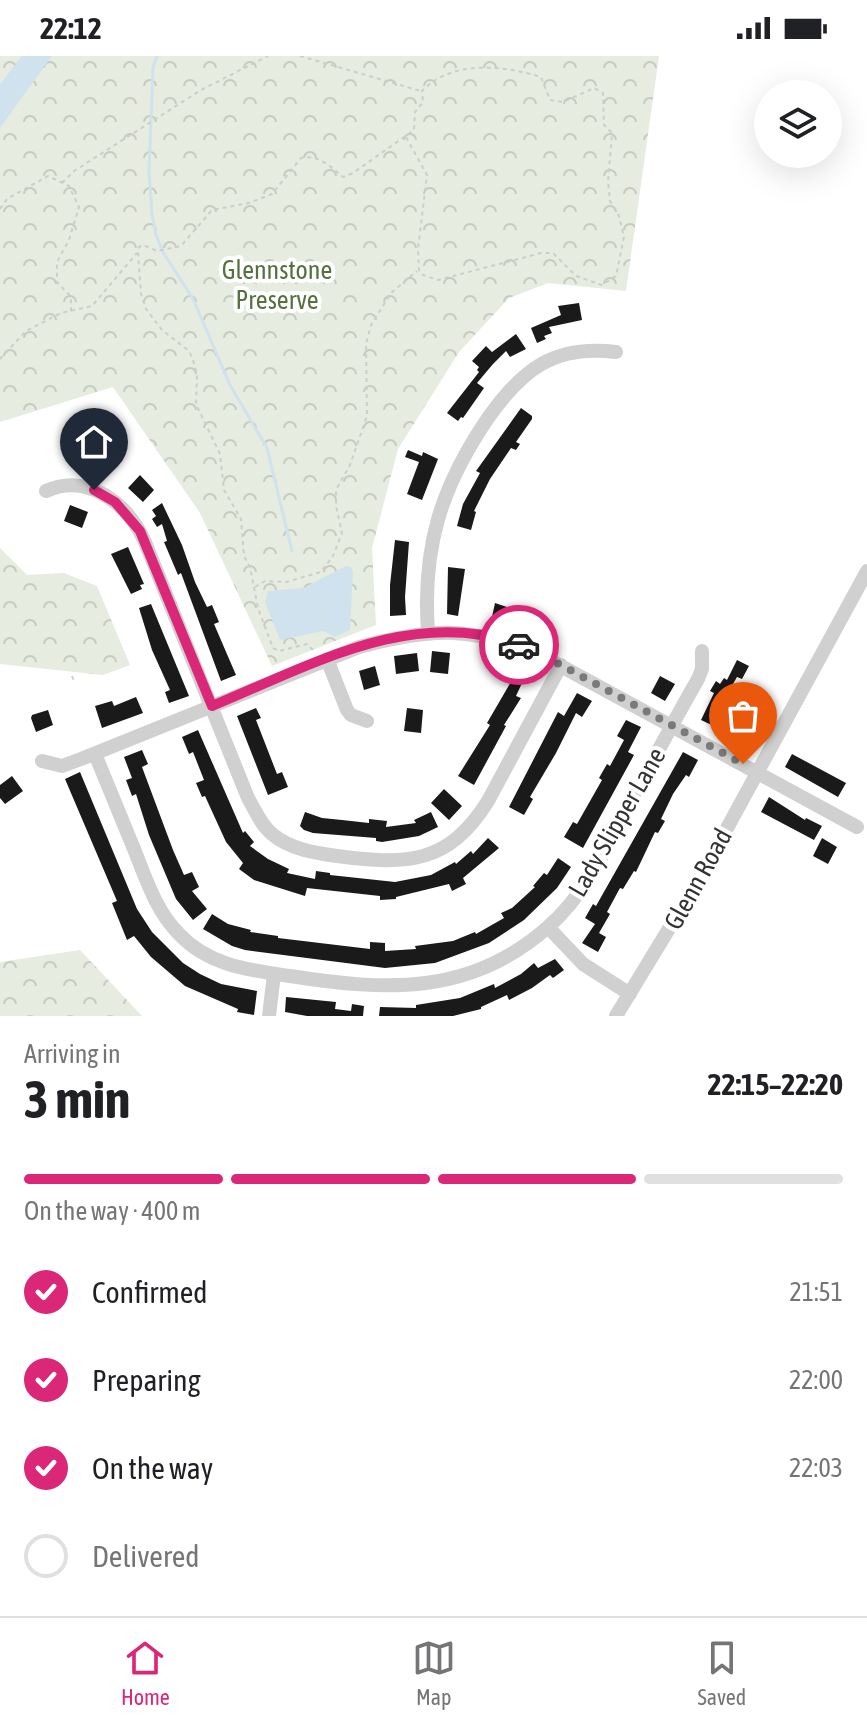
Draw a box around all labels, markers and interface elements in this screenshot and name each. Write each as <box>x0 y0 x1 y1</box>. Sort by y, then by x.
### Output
text: 22:12 <box>40 11 102 45</box>
map controls <box>754 80 842 168</box>
button: layers <box>754 80 842 168</box>
park label: Glennstone Preserve <box>222 255 332 315</box>
pin <box>60 408 128 490</box>
icon: home <box>72 420 116 464</box>
courier <box>479 605 559 685</box>
icon: car <box>497 623 541 667</box>
pin <box>709 682 777 764</box>
icon: bag <box>721 694 765 738</box>
street label: Lady Slipper Lane <box>562 742 672 902</box>
street label: Glenn Road <box>658 823 738 935</box>
text: Arriving in <box>24 1039 121 1069</box>
text: 22:15–22:20 <box>708 1067 843 1101</box>
text: 3 min <box>24 1069 130 1129</box>
text: On the way · 400 m <box>24 1196 201 1226</box>
icon: check <box>24 1270 68 1314</box>
text: Confirmed <box>92 1275 207 1309</box>
text: 21:51 <box>789 1277 843 1307</box>
icon: check <box>24 1358 68 1402</box>
text: Preparing <box>92 1363 201 1397</box>
text: 22:00 <box>789 1365 843 1395</box>
icon: check <box>24 1446 68 1490</box>
text: On the way <box>92 1451 213 1485</box>
text: 22:03 <box>789 1453 843 1483</box>
text: Delivered <box>92 1539 200 1573</box>
tab: Home <box>121 1636 170 1710</box>
tab: Map <box>412 1636 456 1710</box>
tab: Saved <box>697 1636 746 1710</box>

